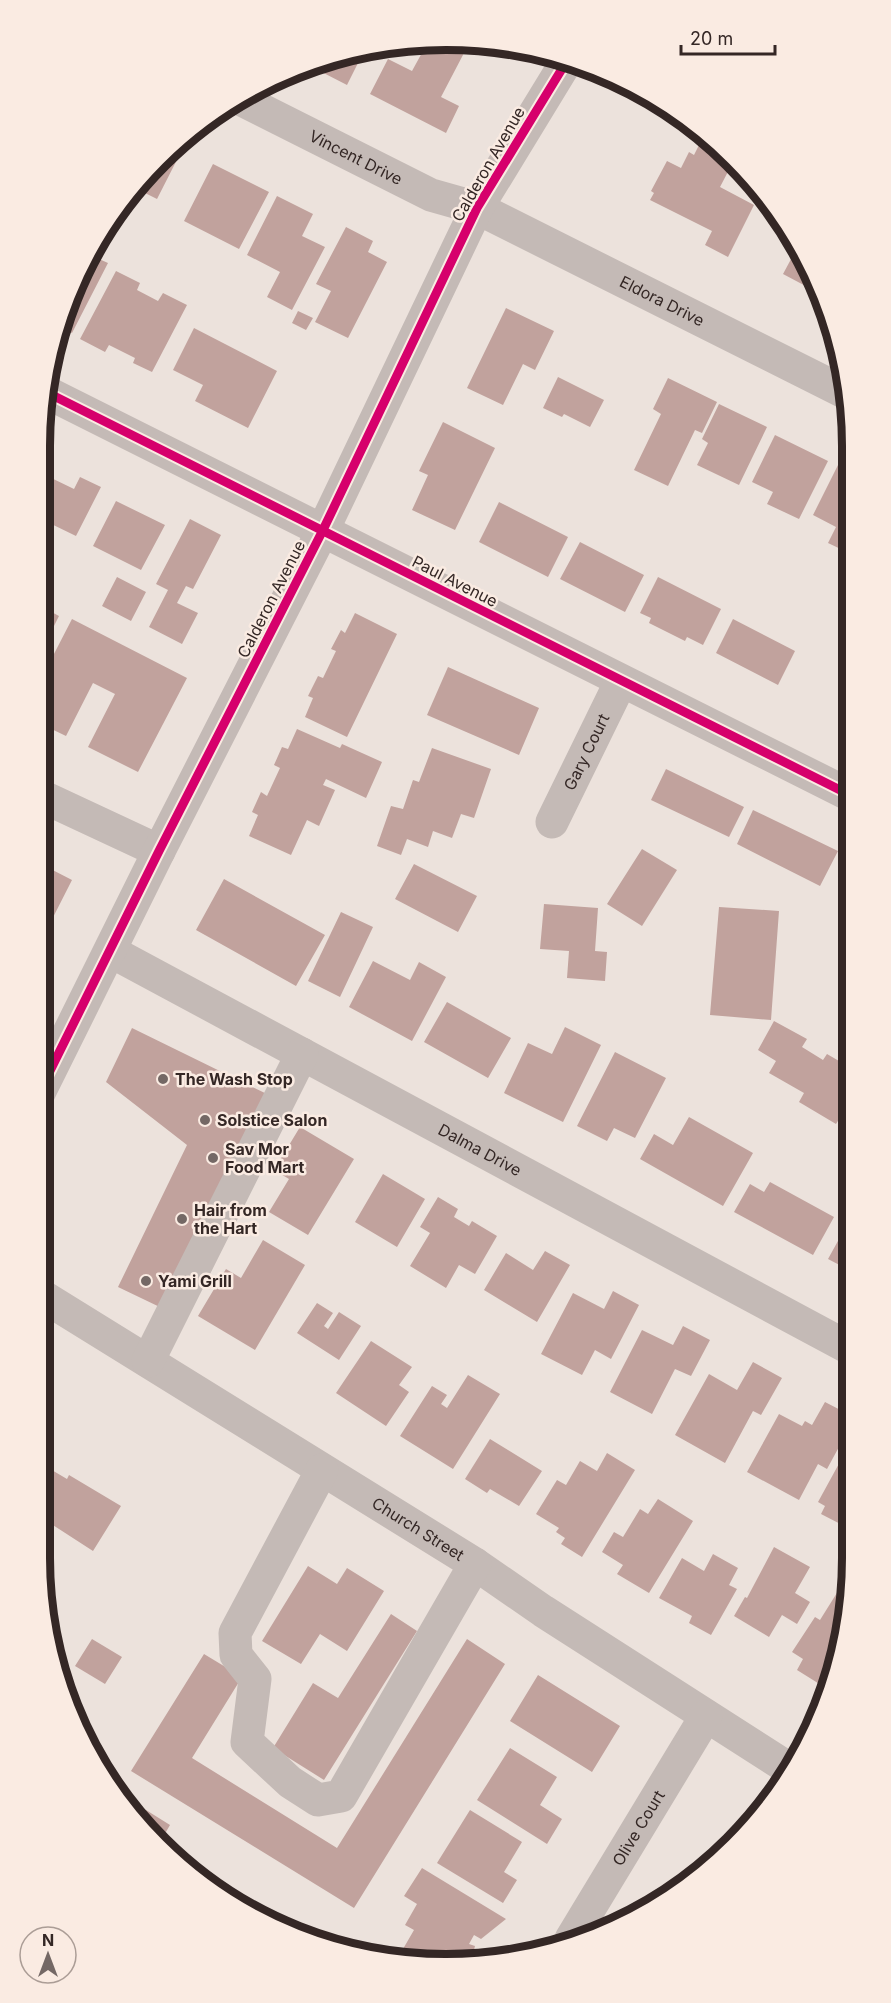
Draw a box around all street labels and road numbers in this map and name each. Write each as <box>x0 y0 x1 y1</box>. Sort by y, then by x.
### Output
street label: Calderon Avenue <box>447 103 529 225</box>
street label: Vincent Drive <box>306 125 406 189</box>
street label: Eldora Drive <box>617 271 708 330</box>
street label: Calderon Avenue <box>233 537 309 661</box>
street label: Paul Avenue <box>409 551 501 611</box>
street label: Gary Court <box>559 710 614 794</box>
street label: Dalma Drive <box>435 1119 525 1180</box>
street label: Church Street <box>368 1493 468 1565</box>
street label: Olive Court <box>608 1786 669 1869</box>

